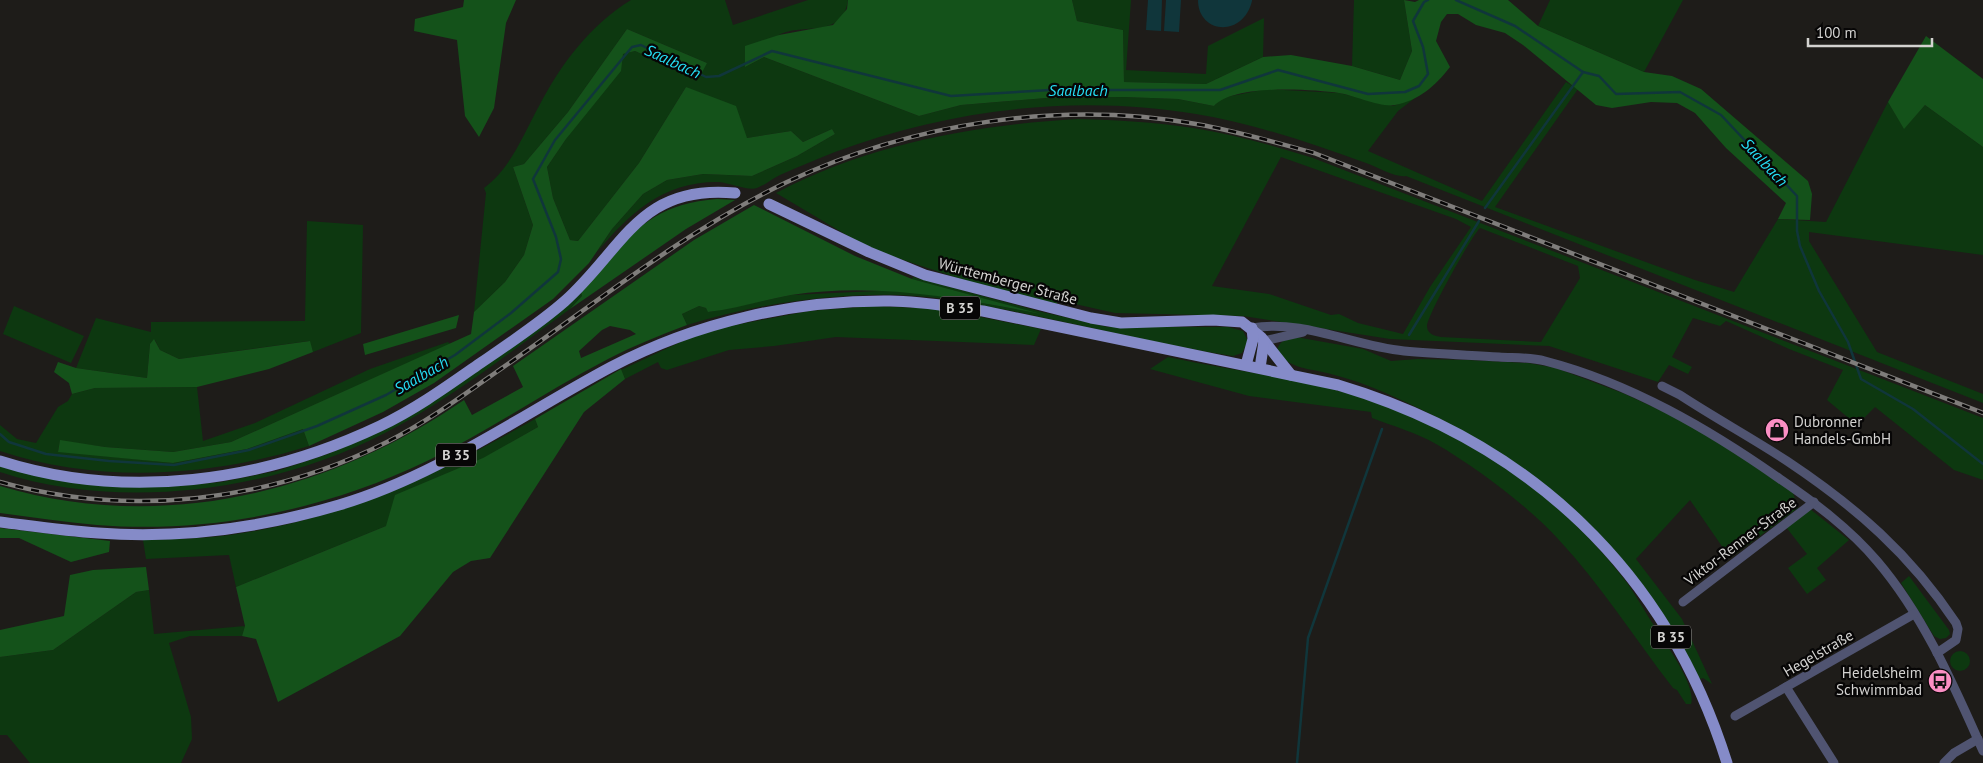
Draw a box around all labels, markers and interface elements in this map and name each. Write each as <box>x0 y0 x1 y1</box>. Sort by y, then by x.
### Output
scale bar <box>1808 15 1932 47</box>
text: 100 m <box>1816 23 1857 42</box>
water label: Saalbach <box>642 39 704 83</box>
water label: Saalbach <box>1048 80 1108 100</box>
water label: Saalbach <box>1737 133 1793 191</box>
street label: Württemberger Straße <box>936 253 1080 309</box>
road number: B 35 <box>940 296 980 320</box>
water label: Saalbach <box>390 352 452 398</box>
place label: Dubronner Handels-GmbH <box>1794 412 1891 448</box>
shop icon: Dubronner Handels-GmbH <box>1764 417 1790 443</box>
road number: B 35 <box>436 444 476 466</box>
street label: Viktor-Renner-Straße <box>1679 493 1800 590</box>
street label: Hegelstraße <box>1779 625 1857 681</box>
road number: B 35 <box>1651 626 1691 649</box>
place label: Heidelsheim Schwimmbad <box>1836 663 1922 699</box>
bus stop icon: Heidelsheim Schwimmbad <box>1927 668 1953 694</box>

